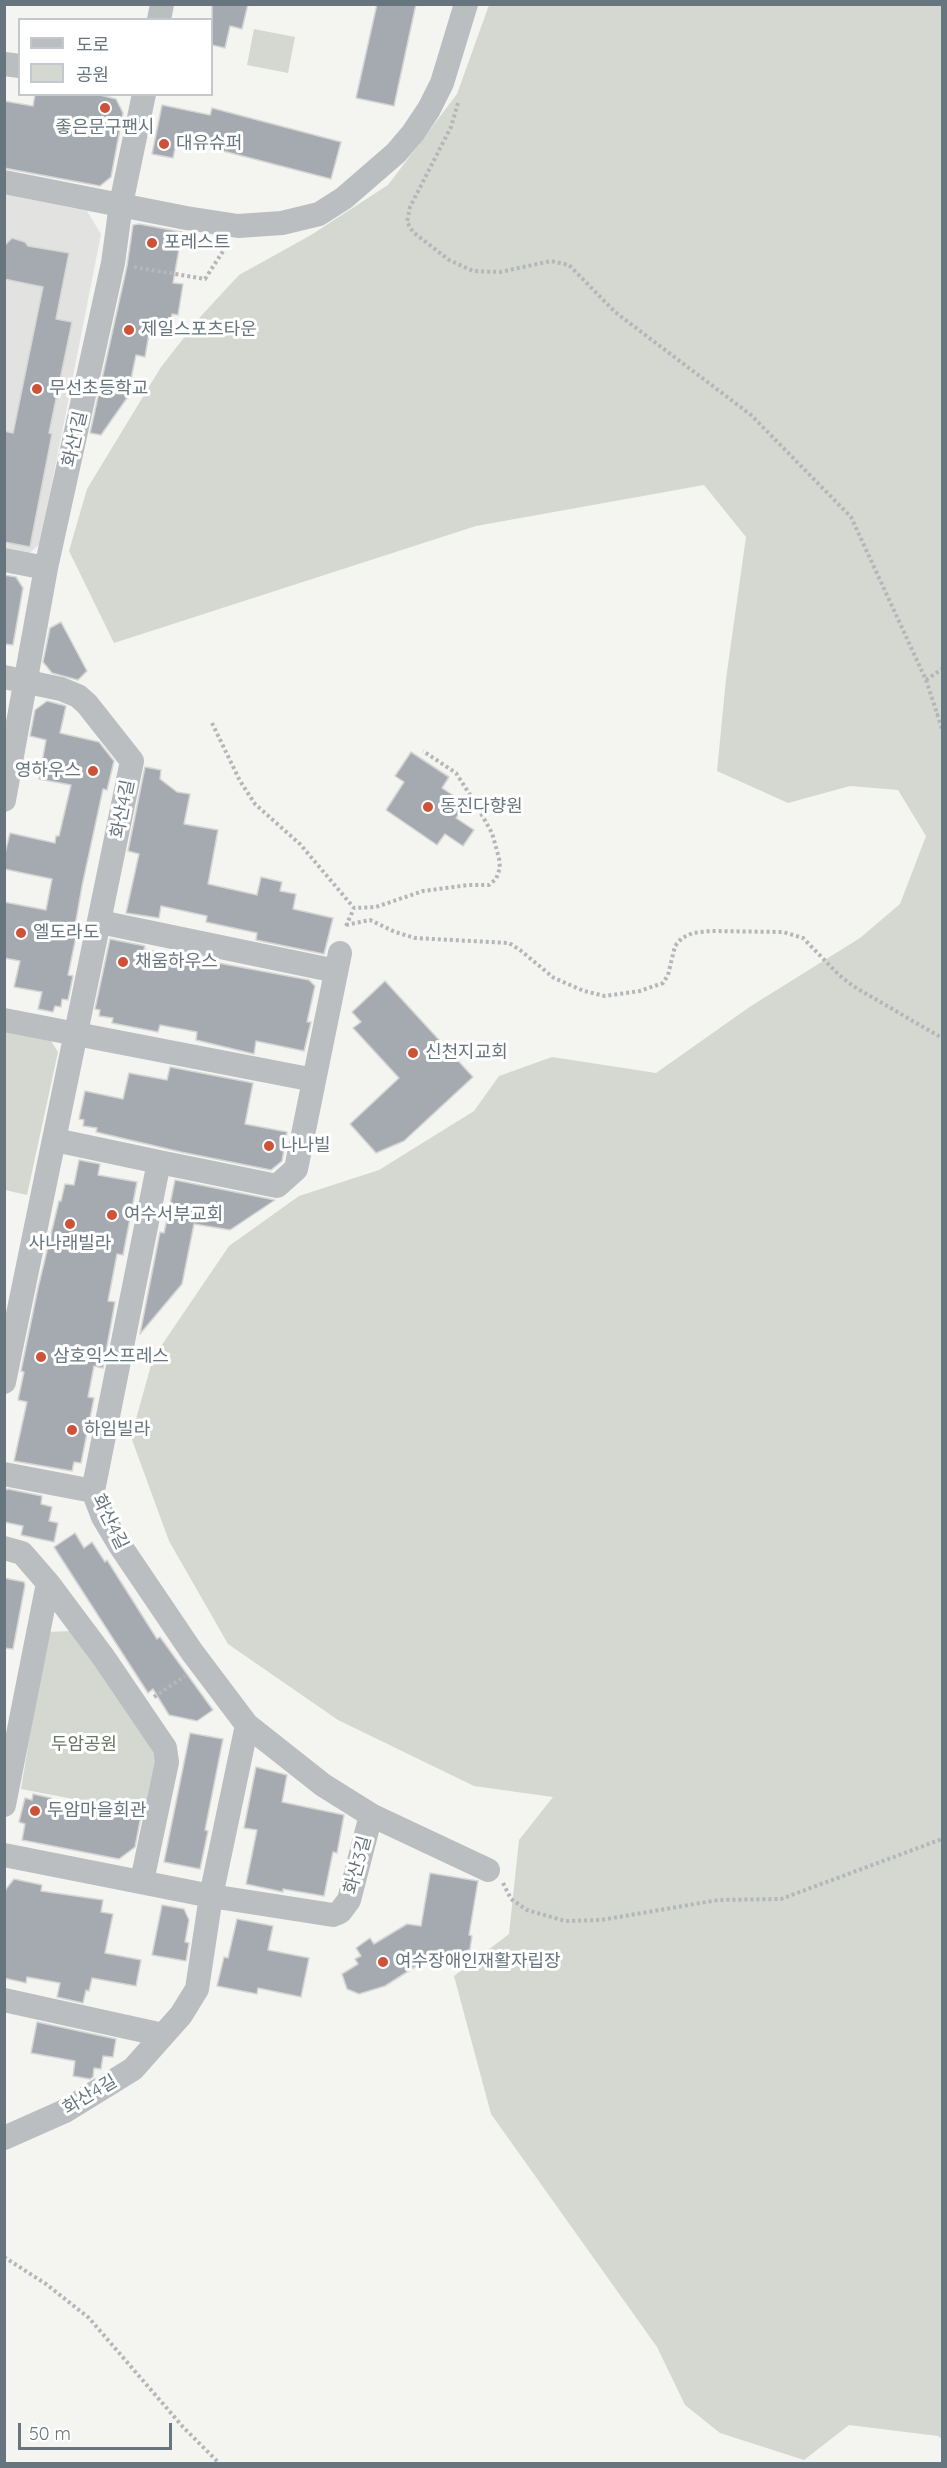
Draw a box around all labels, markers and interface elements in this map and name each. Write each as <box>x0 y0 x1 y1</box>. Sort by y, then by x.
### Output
legend <box>18 18 213 96</box>
text: 도로 <box>76 33 109 56</box>
text: 공원 <box>76 63 109 86</box>
marker: 좋은문구팬시 <box>98 101 112 115</box>
place label: 좋은문구팬시 <box>55 117 155 139</box>
place label: 대유슈퍼 <box>176 133 242 155</box>
marker: 대유슈퍼 <box>157 137 171 151</box>
place label: 포레스트 <box>164 232 230 254</box>
marker: 포레스트 <box>145 236 159 250</box>
place label: 제일스포츠타운 <box>141 319 257 341</box>
marker: 제일스포츠타운 <box>122 323 136 337</box>
place label: 무선초등학교 <box>49 378 148 400</box>
marker: 무선초등학교 <box>30 382 44 396</box>
street label: 화산1길 <box>58 409 92 469</box>
place label: 영하우스 <box>15 760 81 782</box>
marker: 영하우스 <box>86 764 100 778</box>
street label: 화산4길 <box>107 778 139 840</box>
place label: 동진다향원 <box>440 796 523 818</box>
marker: 동진다향원 <box>421 800 435 814</box>
place label: 엘도라도 <box>33 922 99 944</box>
marker: 엘도라도 <box>14 926 28 940</box>
place label: 채움하우스 <box>135 951 218 973</box>
marker: 채움하우스 <box>116 955 130 969</box>
place label: 신천지교회 <box>425 1042 508 1064</box>
marker: 신천지교회 <box>406 1046 420 1060</box>
place label: 나나빌 <box>281 1135 331 1157</box>
marker: 나나빌 <box>262 1139 276 1153</box>
place label: 여수서부교회 <box>124 1204 223 1226</box>
marker: 여수서부교회 <box>105 1208 119 1222</box>
marker: 사나래빌라 <box>63 1217 77 1231</box>
place label: 사나래빌라 <box>29 1233 111 1255</box>
place label: 삼호익스프레스 <box>53 1346 169 1368</box>
marker: 삼호익스프레스 <box>34 1350 48 1364</box>
place label: 하임빌라 <box>84 1419 150 1441</box>
marker: 하임빌라 <box>65 1423 79 1437</box>
street label: 화산4길 <box>87 1491 133 1553</box>
park label: 두암공원 <box>51 1734 117 1756</box>
place label: 두암마을회관 <box>47 1800 146 1822</box>
marker: 두암마을회관 <box>28 1804 42 1818</box>
street label: 화산3길 <box>340 1834 376 1896</box>
place label: 여수장애인재활자립장 <box>395 1951 561 1973</box>
marker: 여수장애인재활자립장 <box>376 1955 390 1969</box>
street label: 화산4길 <box>59 2071 121 2119</box>
scale bar <box>21 2411 176 2449</box>
text: 50 m <box>29 2422 71 2445</box>

